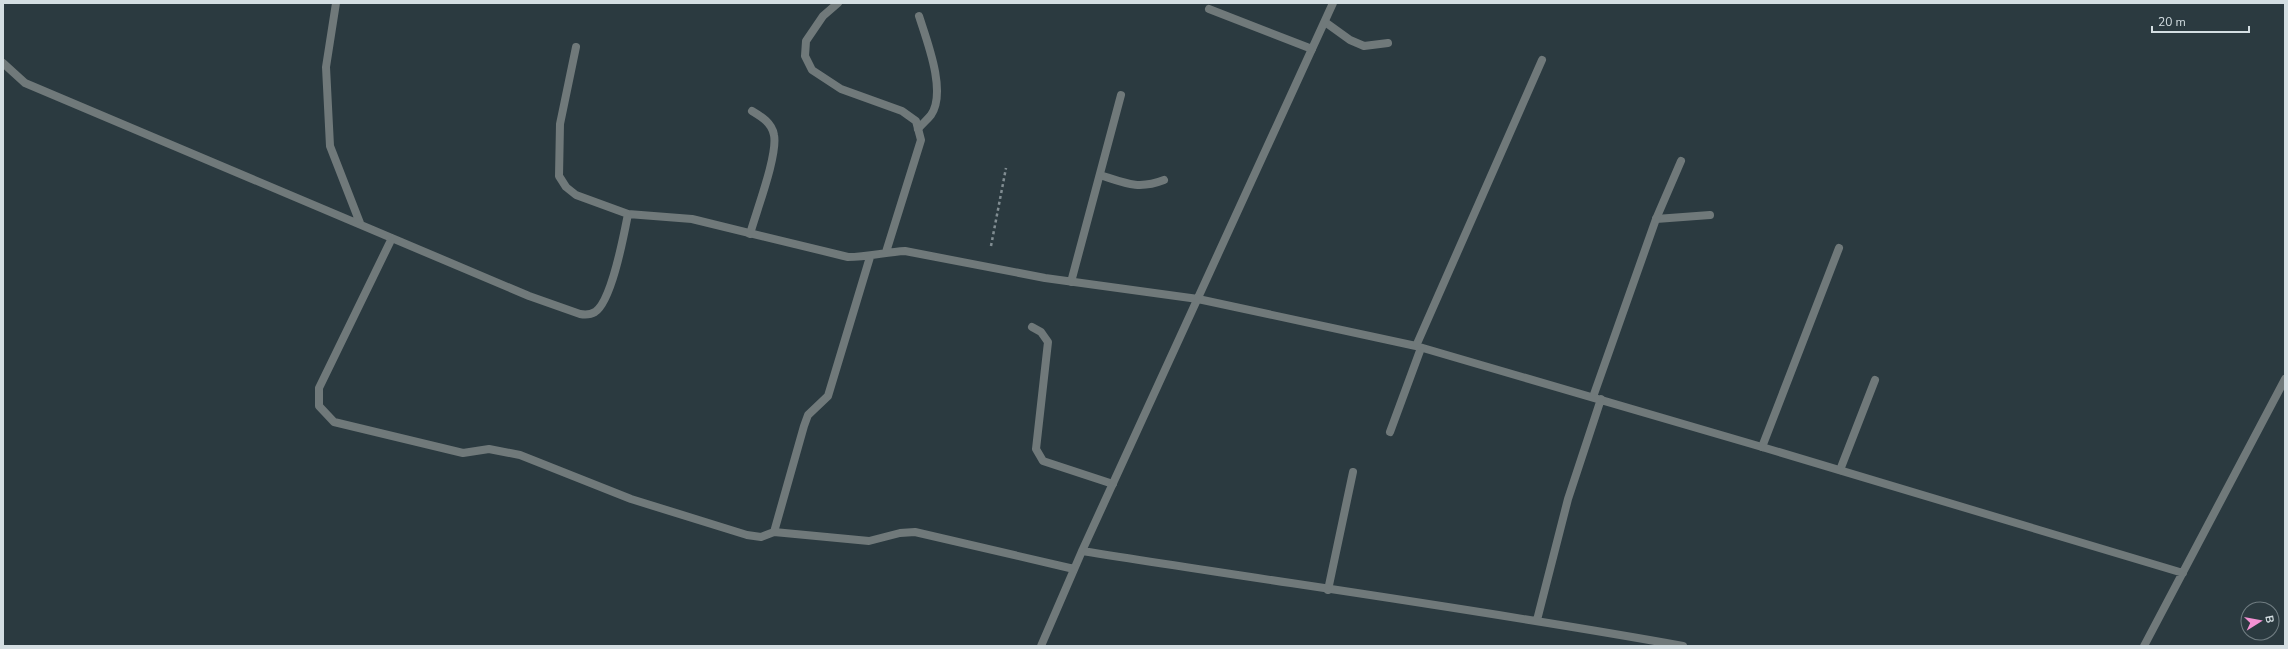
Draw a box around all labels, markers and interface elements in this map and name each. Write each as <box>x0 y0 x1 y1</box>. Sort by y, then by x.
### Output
scale bar <box>2152 8 2249 34</box>
text: 20 m <box>2158 14 2186 30</box>
north arrow <box>2240 601 2280 641</box>
text: B <box>2261 614 2277 624</box>

